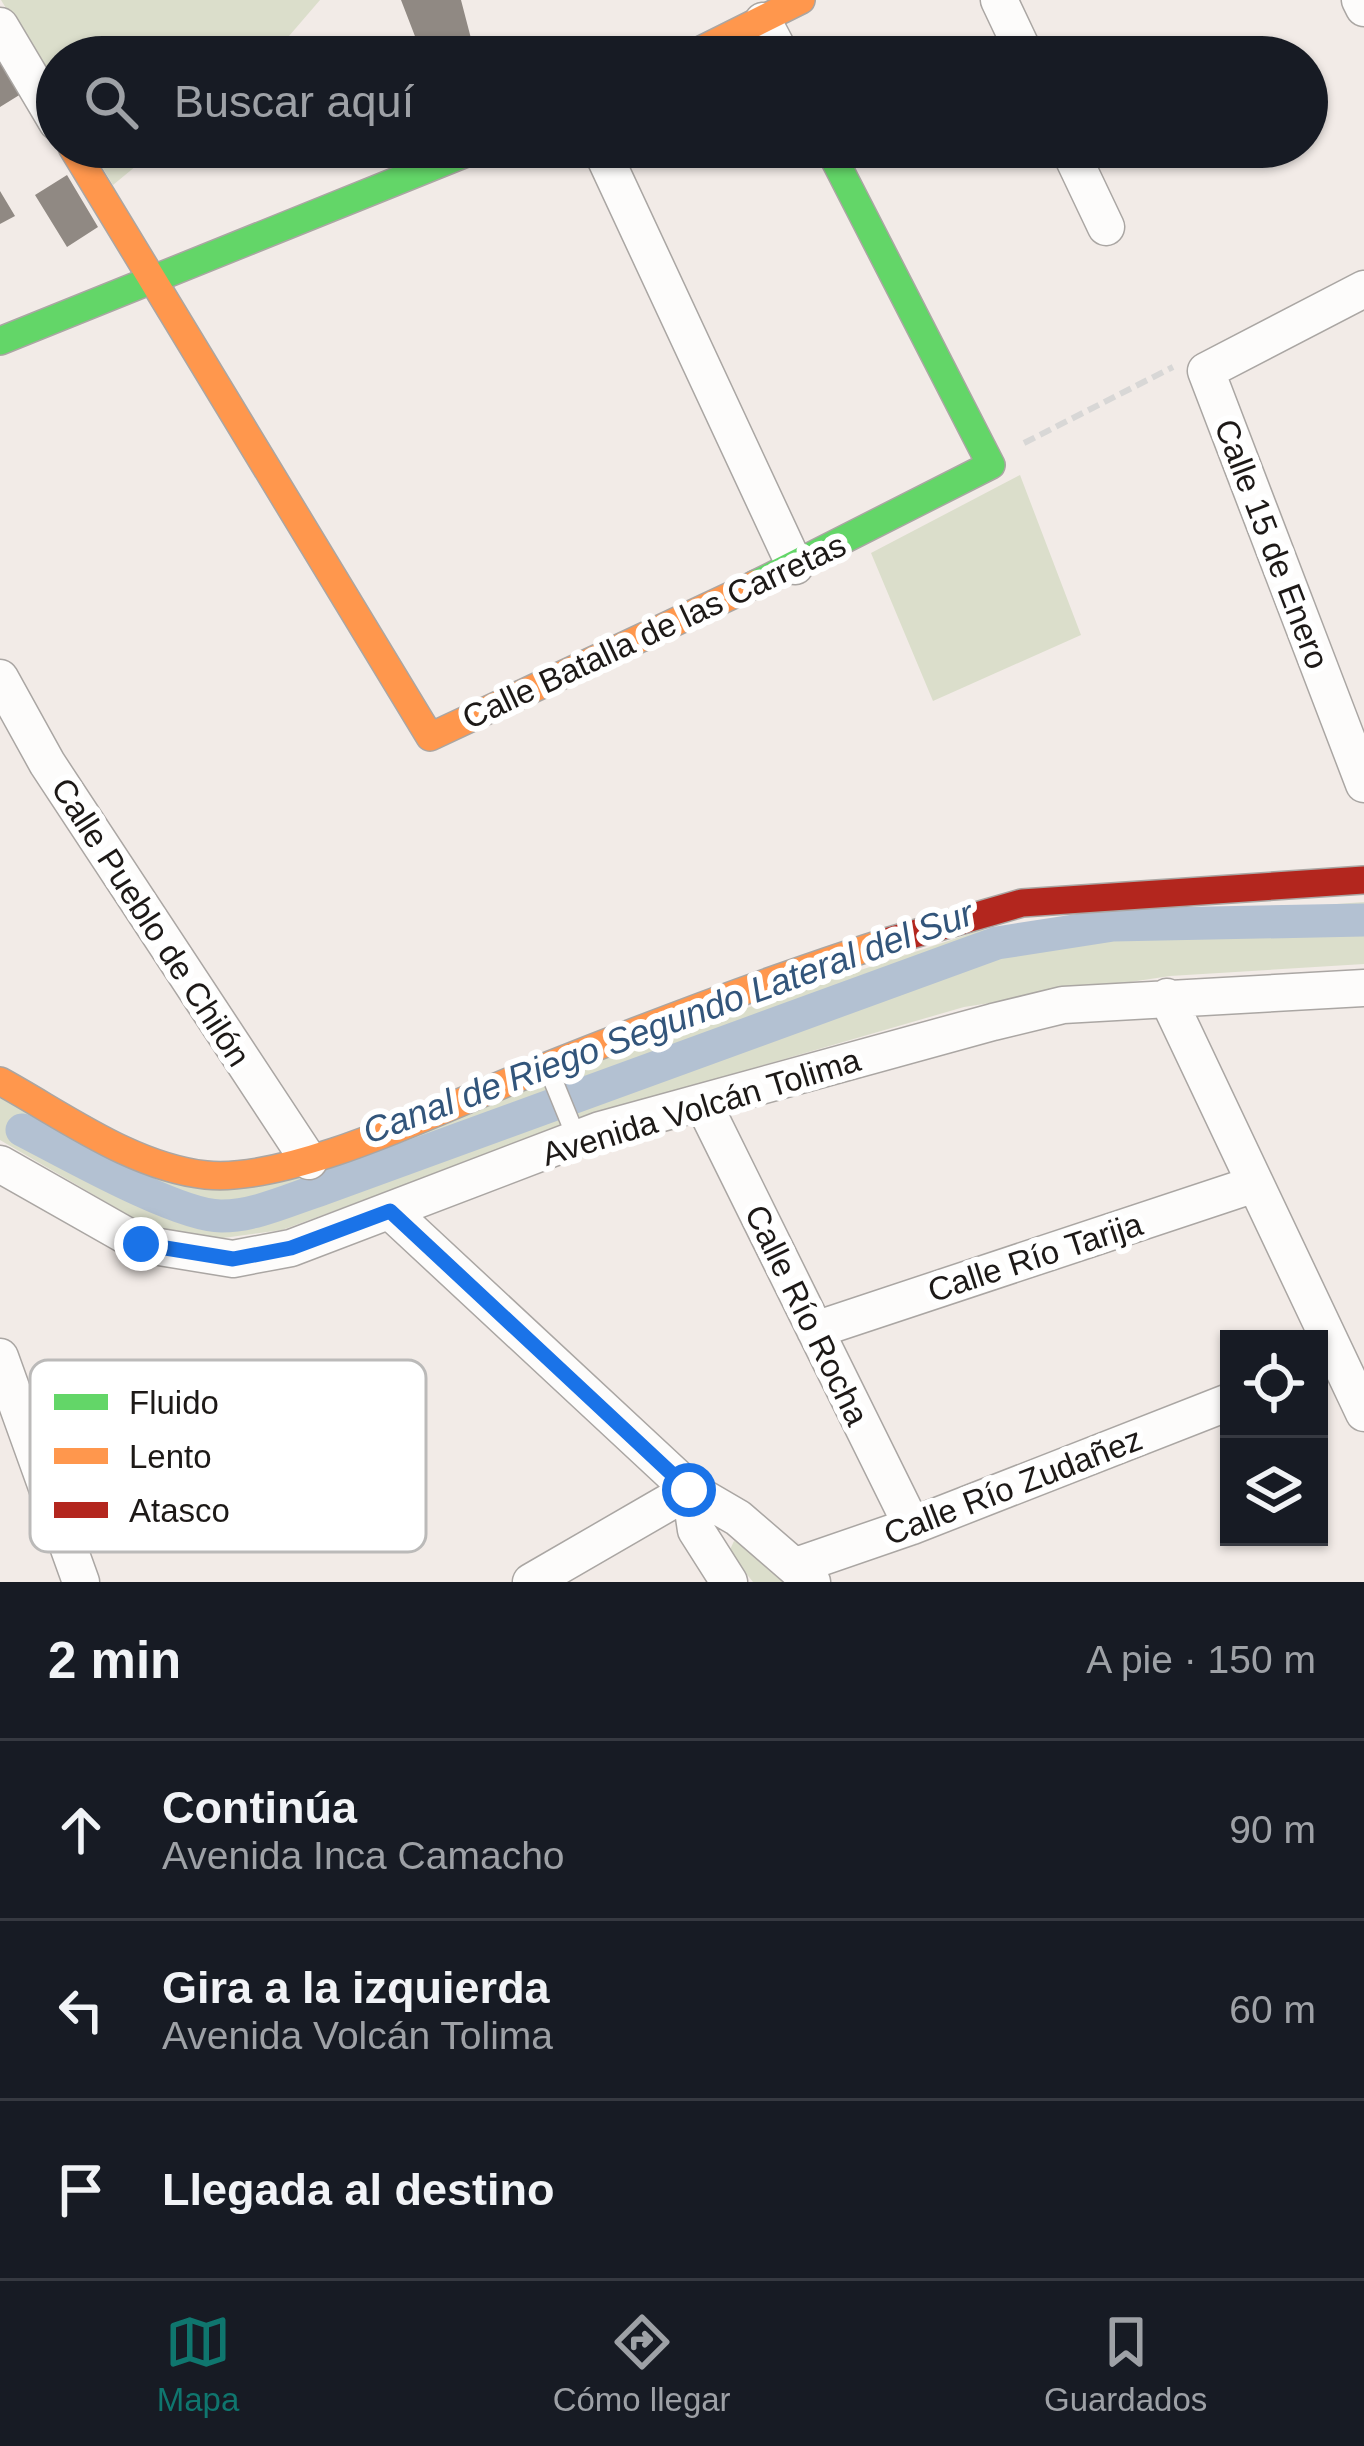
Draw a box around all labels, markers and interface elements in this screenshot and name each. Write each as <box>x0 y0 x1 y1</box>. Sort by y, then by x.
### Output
search box <box>36 36 1328 168</box>
icon: search <box>78 69 144 135</box>
text: Buscar aquí <box>174 76 414 127</box>
street label: Calle 15 de Enero <box>1207 414 1337 674</box>
street label: Calle Batalla de las Carretas <box>457 526 851 736</box>
street label: Calle Pueblo de Chilón <box>44 771 258 1073</box>
water label: Canal de Riego Segundo Lateral del Sur <box>357 891 981 1152</box>
street label: Avenida Volcán Tolima <box>537 1041 865 1173</box>
street label: Calle Río Rocha <box>738 1199 877 1432</box>
street label: Calle Río Tarija <box>923 1205 1147 1309</box>
route end <box>114 1217 168 1271</box>
map controls <box>1220 1330 1328 1546</box>
button: locate <box>1220 1330 1328 1438</box>
legend <box>30 1360 426 1552</box>
text: Fluido <box>129 1384 219 1421</box>
street label: Calle Río Zudañez <box>879 1420 1147 1552</box>
text: Lento <box>129 1438 212 1475</box>
button: layers <box>1220 1438 1328 1546</box>
route start <box>662 1463 716 1517</box>
text: Atasco <box>129 1492 230 1529</box>
text: 2 min <box>48 1632 181 1689</box>
text: A pie · 150 m <box>1086 1638 1316 1681</box>
text: Continúa <box>162 1782 357 1833</box>
icon: ahead <box>48 1797 114 1863</box>
text: 90 m <box>1229 1808 1316 1851</box>
text: Avenida Inca Camacho <box>162 1834 565 1877</box>
text: Gira a la izquierda <box>162 1962 550 2013</box>
icon: left <box>48 1977 114 2043</box>
text: 60 m <box>1229 1988 1316 2031</box>
text: Avenida Volcán Tolima <box>162 2014 553 2057</box>
icon: arrive <box>48 2157 114 2223</box>
text: Llegada al destino <box>162 2164 555 2215</box>
tab: Mapa <box>157 2309 239 2419</box>
tab: Cómo llegar <box>553 2309 731 2419</box>
tab: Guardados <box>1044 2309 1207 2419</box>

